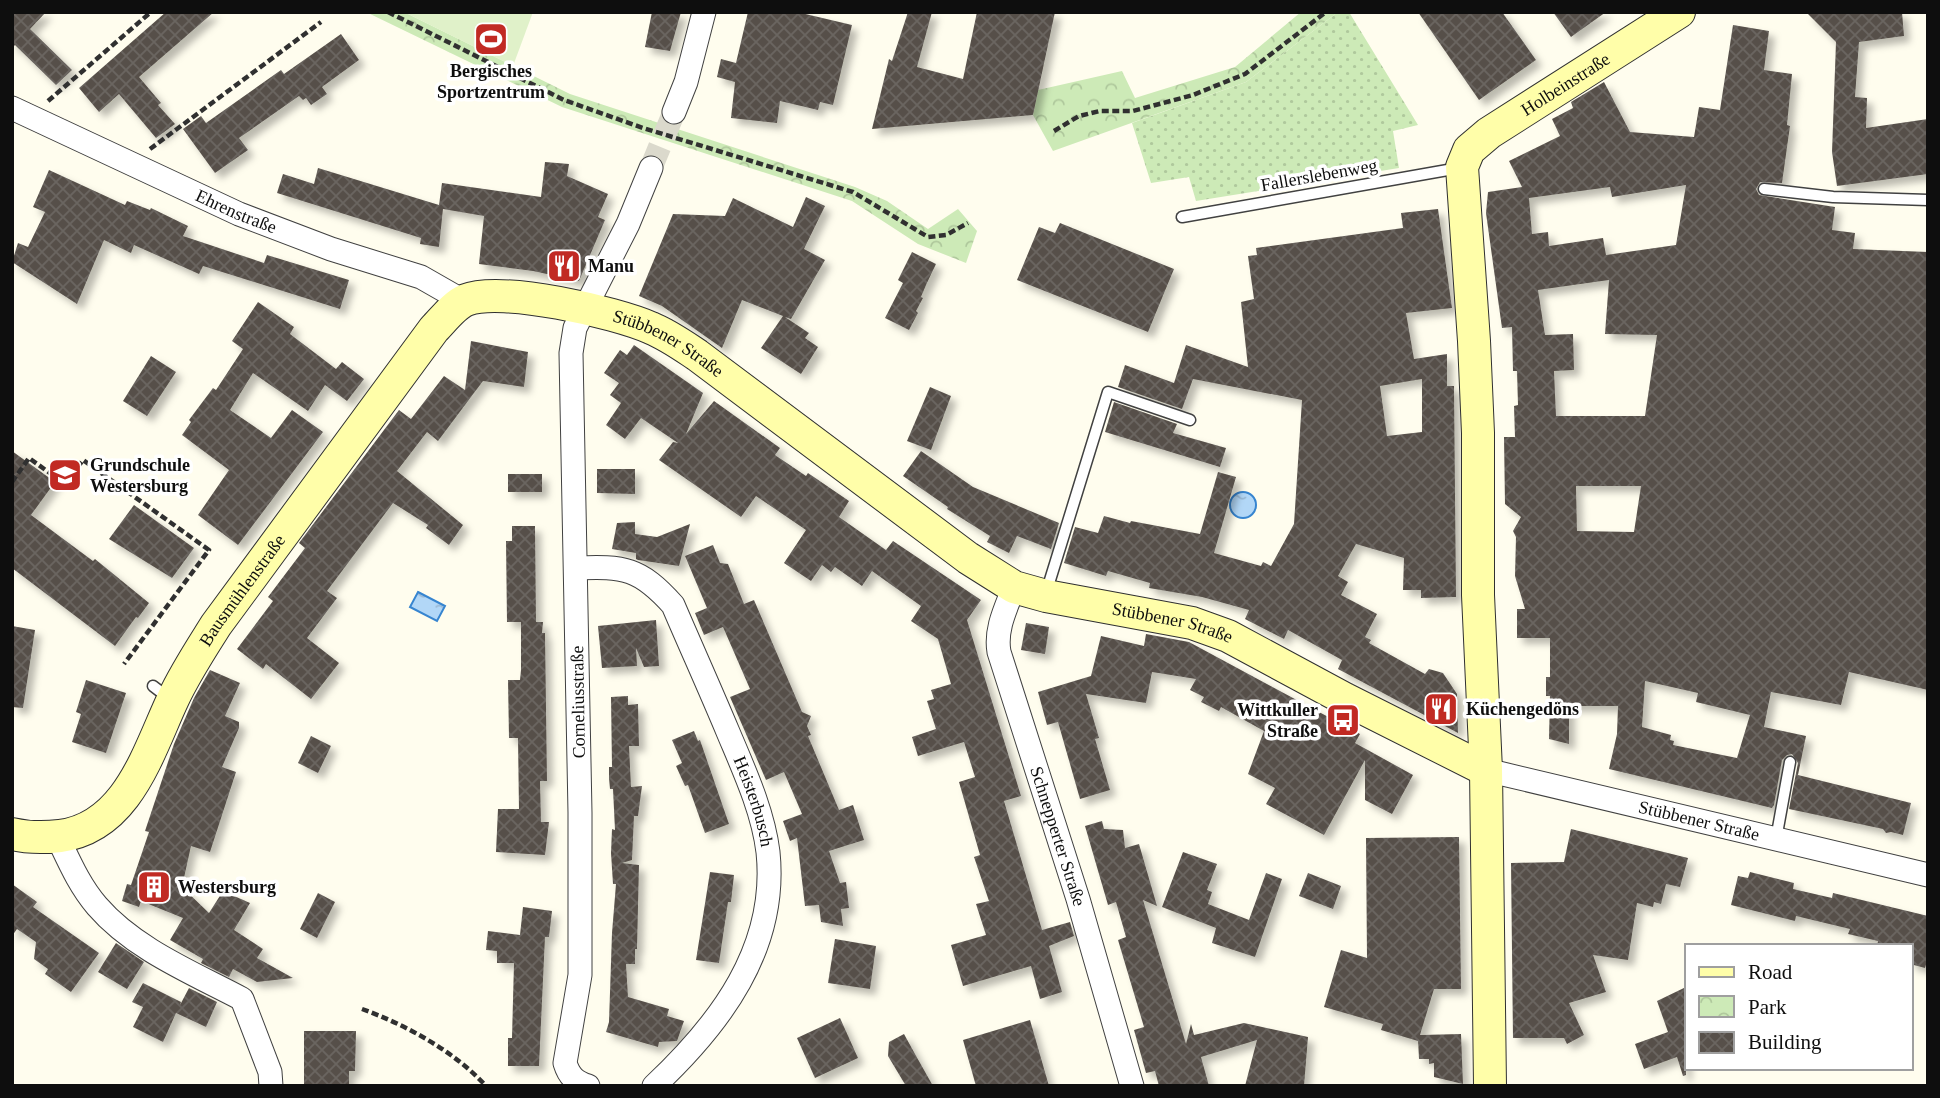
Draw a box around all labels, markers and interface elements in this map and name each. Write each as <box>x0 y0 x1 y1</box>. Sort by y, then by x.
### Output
sports icon: Bergisches Sportzentrum <box>472 20 510 58</box>
street label: Holbeinstraße <box>1517 49 1613 120</box>
place label: Bergisches Sportzentrum <box>437 61 545 102</box>
street label: Fallerslebenweg <box>1259 155 1379 195</box>
street label: Ehrenstraße <box>193 185 279 237</box>
restaurant icon: Manu <box>545 247 583 285</box>
place label: Manu <box>588 256 634 276</box>
street label: Stübbener Straße <box>611 306 727 381</box>
place label: Grundschule Westersburg <box>90 455 190 496</box>
school or university icon: Grundschule Westersburg <box>46 456 84 494</box>
street label: Bausmühlenstraße <box>195 531 289 650</box>
street label: Stübbener Straße <box>1111 598 1237 647</box>
street label: Corneliusstraße <box>567 645 589 759</box>
restaurant icon: Küchengedöns <box>1422 690 1460 728</box>
place label: Küchengedöns <box>1466 699 1579 719</box>
place label: Wittkuller Straße <box>1237 700 1318 741</box>
bus stop icon: Wittkuller Straße <box>1324 701 1362 739</box>
street label: Heisterbusch <box>729 753 777 848</box>
street label: Schnepperter Straße <box>1026 764 1090 908</box>
street label: Stübbener Straße <box>1637 797 1761 845</box>
building icon: Westersburg <box>135 868 173 906</box>
place label: Westersburg <box>178 877 276 897</box>
legend <box>1685 944 1912 1070</box>
text: Road <box>1748 960 1793 984</box>
text: Park <box>1748 995 1787 1019</box>
text: Building <box>1748 1030 1822 1054</box>

